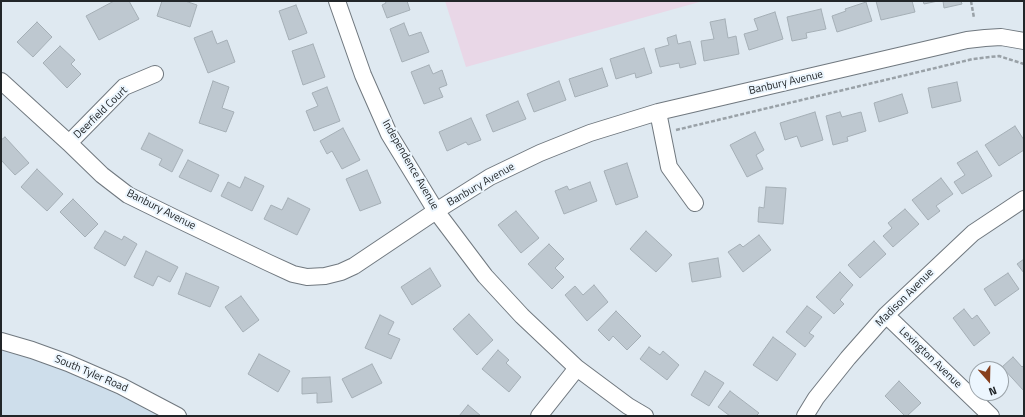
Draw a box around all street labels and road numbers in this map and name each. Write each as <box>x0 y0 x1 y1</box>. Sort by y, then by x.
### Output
street label: Banbury Avenue <box>748 68 824 98</box>
street label: Deerfield Court <box>71 84 131 142</box>
street label: Independence Avenue <box>379 118 441 212</box>
street label: Banbury Avenue <box>445 160 517 210</box>
street label: Banbury Avenue <box>124 187 198 233</box>
street label: Madison Avenue <box>873 266 937 330</box>
street label: Lexington Avenue <box>896 325 964 391</box>
street label: South Tyler Road <box>52 353 130 395</box>

